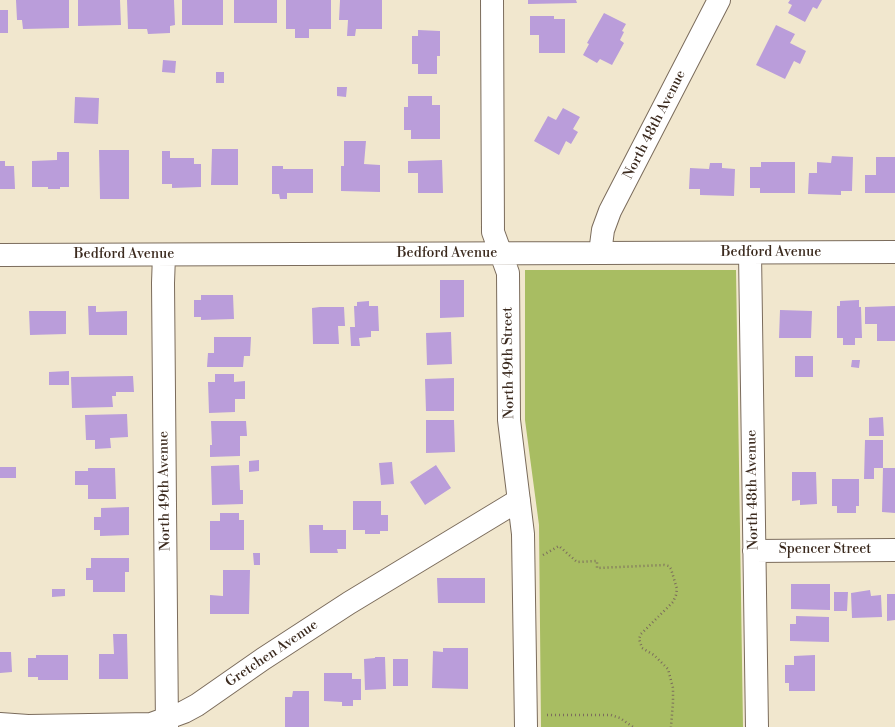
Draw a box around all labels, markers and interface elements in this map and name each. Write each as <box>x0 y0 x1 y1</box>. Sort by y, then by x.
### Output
street label: North 48th Avenue <box>620 68 690 182</box>
street label: Bedford Avenue <box>721 245 821 261</box>
street label: Bedford Avenue <box>397 246 497 262</box>
street label: Bedford Avenue <box>74 247 174 263</box>
street label: North 49th Street <box>500 307 518 419</box>
street label: North 48th Avenue <box>744 430 762 550</box>
street label: North 49th Avenue <box>156 431 174 551</box>
street label: Spencer Street <box>779 542 871 558</box>
street label: Gretchen Avenue <box>223 617 321 691</box>

